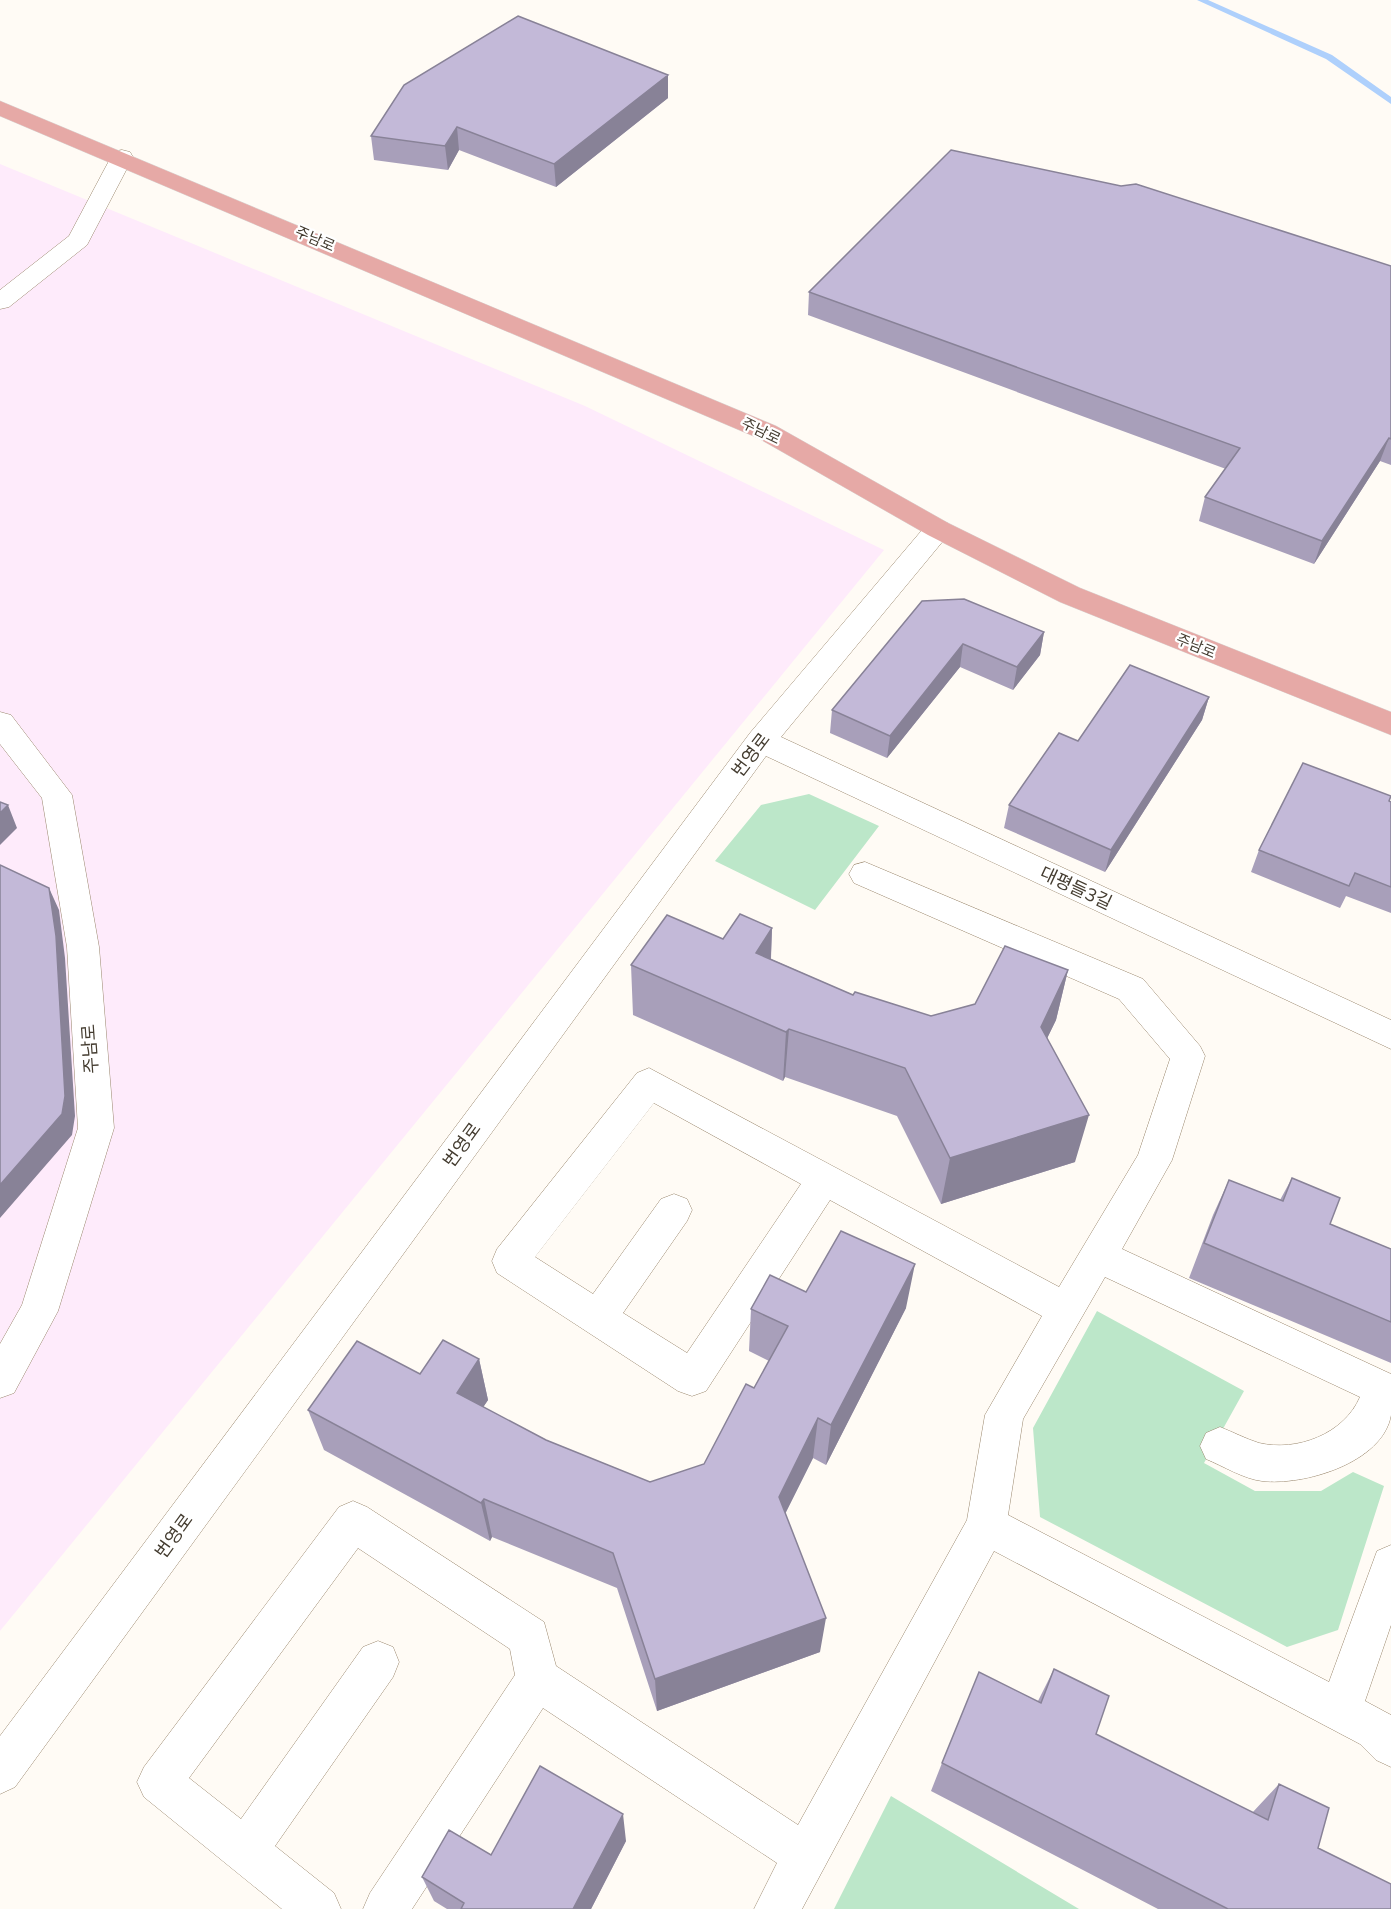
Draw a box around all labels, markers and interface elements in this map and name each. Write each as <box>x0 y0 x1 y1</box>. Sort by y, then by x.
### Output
street label: 주남로 <box>292 222 338 255</box>
street label: 주남로 <box>738 413 784 448</box>
street label: 주남로 <box>1173 629 1219 662</box>
street label: 번영로 <box>726 728 775 781</box>
street label: 대평들3길 <box>1036 861 1116 914</box>
street label: 주남로 <box>76 1023 103 1075</box>
street label: 번영로 <box>438 1118 486 1172</box>
street label: 번영로 <box>150 1509 198 1563</box>

